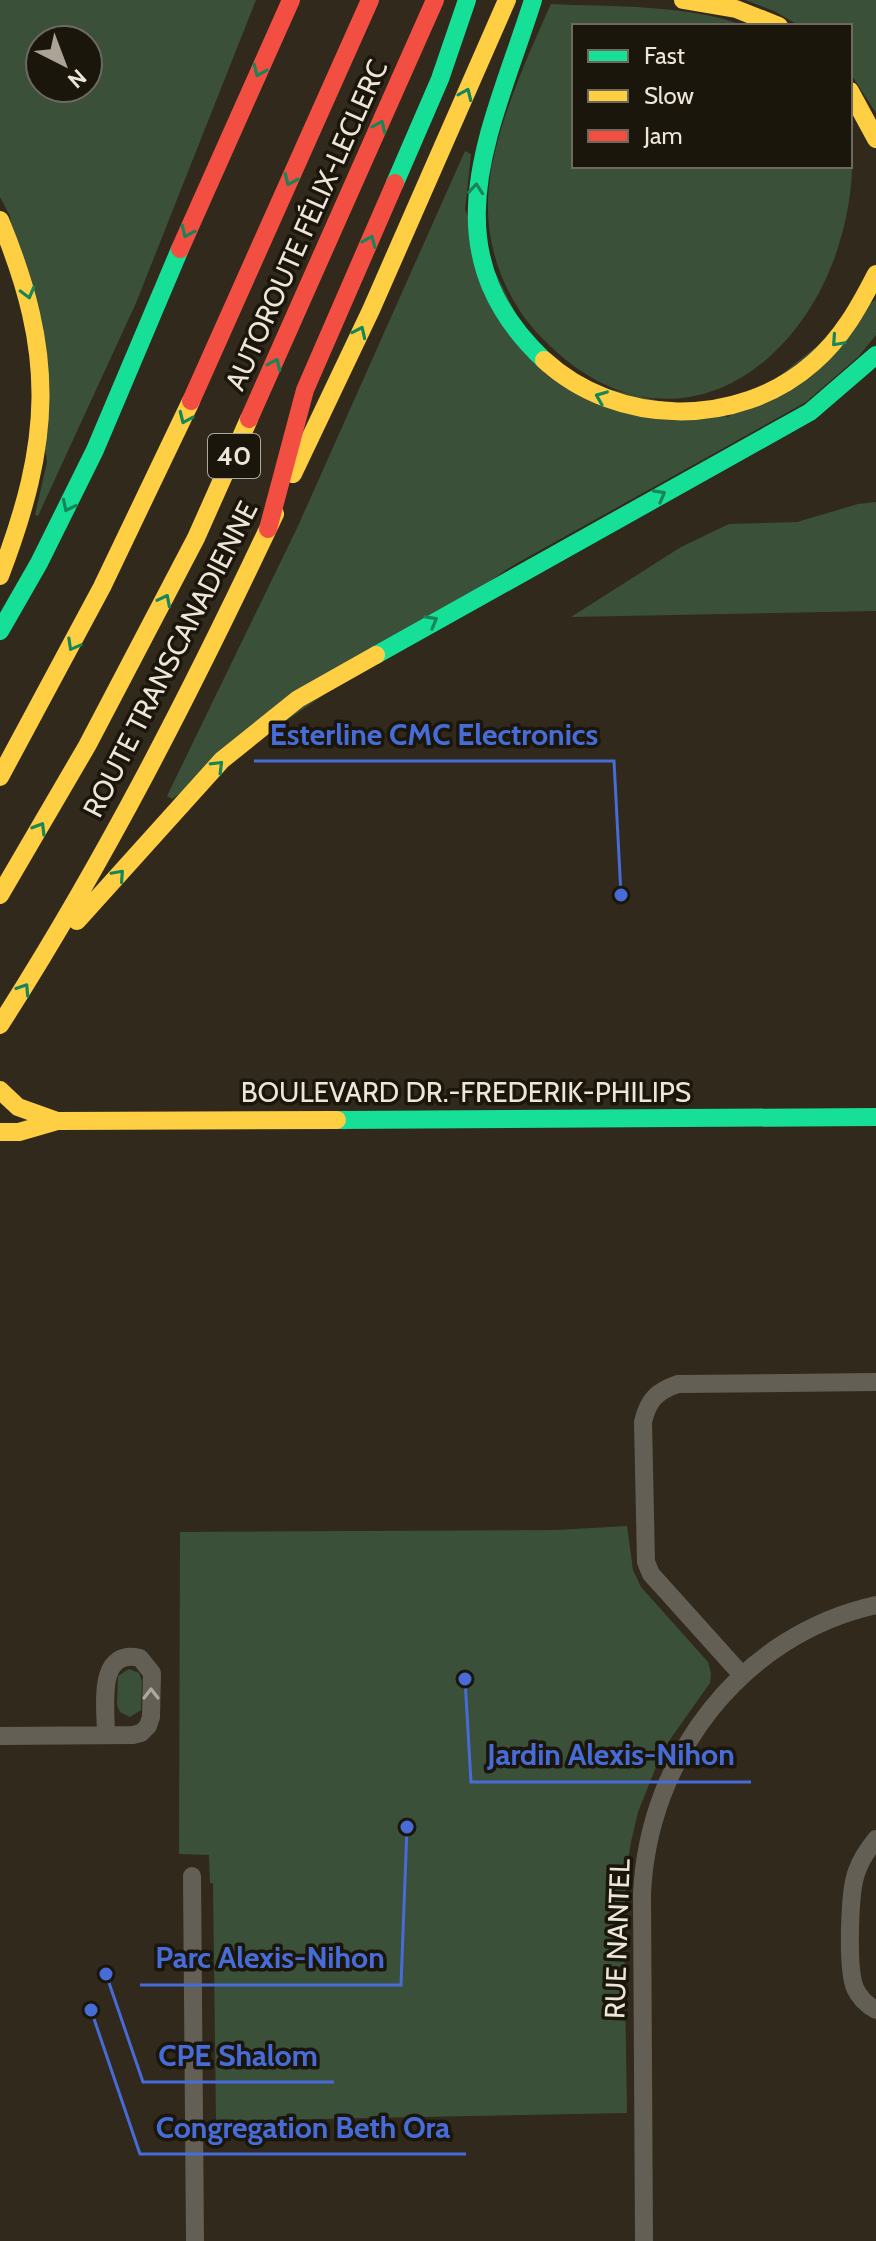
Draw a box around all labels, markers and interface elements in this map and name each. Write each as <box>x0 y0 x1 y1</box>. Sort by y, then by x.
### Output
north arrow <box>24 24 104 104</box>
legend <box>572 24 852 168</box>
text: Fast <box>644 41 685 70</box>
street label: AUTOROUTE FÉLIX-LECLERC <box>218 55 394 395</box>
text: N <box>62 63 92 94</box>
one-way arrow <box>252 63 268 77</box>
text: Slow <box>644 81 694 110</box>
one-way arrow <box>456 88 472 103</box>
one-way arrow <box>370 120 386 135</box>
text: Jam <box>643 121 682 150</box>
one-way arrow <box>284 172 300 187</box>
one-way arrow <box>467 182 484 195</box>
one-way arrow <box>180 224 196 239</box>
one-way arrow <box>360 235 376 249</box>
one-way arrow <box>18 285 35 299</box>
one-way arrow <box>350 326 366 341</box>
one-way arrow <box>832 332 847 346</box>
one-way arrow <box>266 358 282 373</box>
one-way arrow <box>595 390 609 407</box>
one-way arrow <box>178 410 194 424</box>
road number: 40 <box>208 434 260 478</box>
one-way arrow <box>652 490 666 505</box>
street label: ROUTE TRANSCANADIENNE <box>75 495 265 823</box>
one-way arrow <box>62 498 78 513</box>
one-way arrow <box>155 593 171 608</box>
one-way arrow <box>424 615 438 631</box>
one-way arrow <box>67 637 83 651</box>
callout: Esterline CMC Electronics <box>254 707 614 761</box>
text: Esterline CMC Electronics <box>270 716 598 753</box>
one-way arrow <box>209 760 223 775</box>
one-way arrow <box>30 822 46 837</box>
one-way arrow <box>110 869 124 884</box>
one-way arrow <box>14 983 29 998</box>
street label: BOULEVARD DR.-FREDERIK-PHILIPS <box>241 1075 691 1109</box>
one-way arrow <box>142 1687 160 1700</box>
callout: Jardin Alexis-Nihon <box>471 1728 751 1782</box>
text: Jardin Alexis-Nihon <box>486 1736 735 1773</box>
street label: RUE NANTEL <box>597 1858 637 2020</box>
callout: Parc Alexis-Nihon <box>140 1931 401 1985</box>
text: Parc Alexis-Nihon <box>155 1939 385 1976</box>
callout: CPE Shalom <box>143 2028 334 2082</box>
text: CPE Shalom <box>158 2037 318 2074</box>
callout: Congregation Beth Ora <box>140 2100 466 2154</box>
text: Congregation Beth Ora <box>156 2109 450 2146</box>

